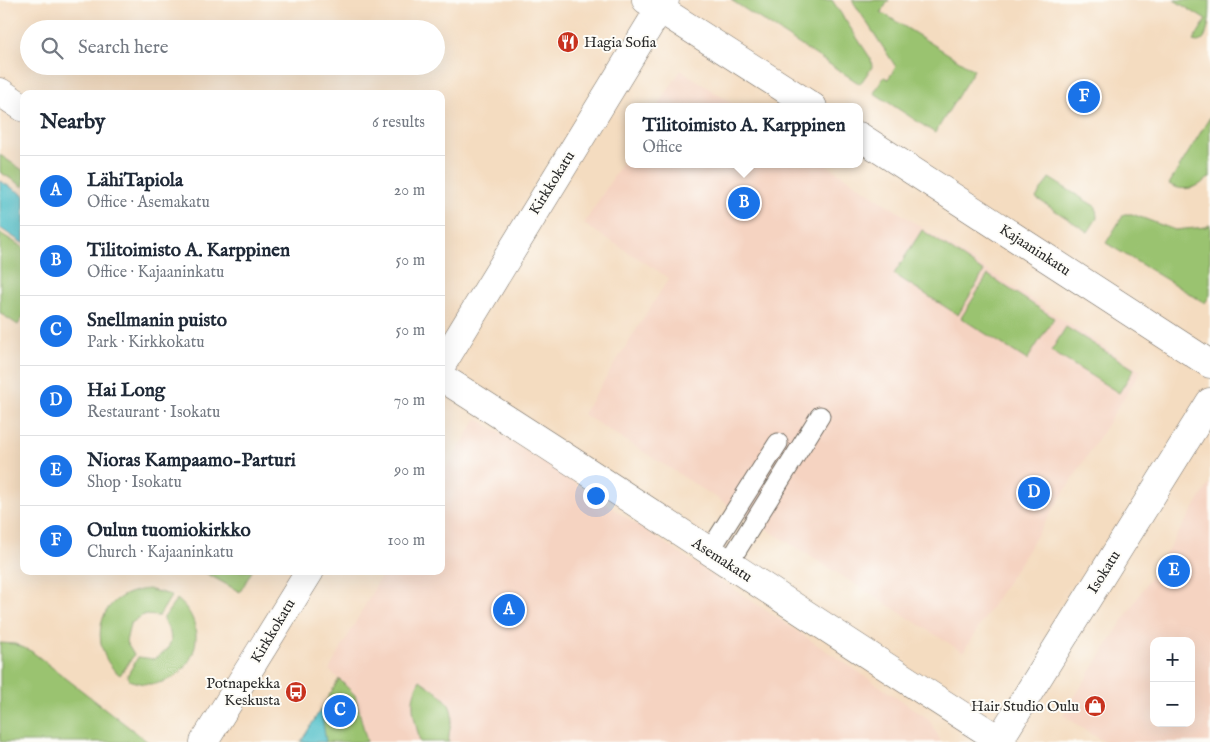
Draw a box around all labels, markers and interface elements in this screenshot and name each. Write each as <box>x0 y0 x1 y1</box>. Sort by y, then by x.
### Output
search box <box>20 20 445 75</box>
restaurant icon: Hagia Sofia <box>556 30 580 54</box>
place label: Hagia Sofia <box>584 33 657 52</box>
icon: search <box>38 34 66 62</box>
text: Search here <box>78 36 169 60</box>
pin: F <box>1068 78 1100 116</box>
popup <box>625 103 863 168</box>
text: Nearby <box>40 109 105 136</box>
text: 6 results <box>372 113 425 133</box>
text: Tilitoimisto A. Karppinen <box>642 114 846 138</box>
text: Office <box>642 138 682 158</box>
street label: Kirkkokatu <box>525 147 579 218</box>
text: LähiTapiola <box>87 169 183 193</box>
text: A <box>51 181 61 201</box>
text: 20 m <box>394 181 425 201</box>
pin: B <box>728 184 760 222</box>
text: Office · Asemakatu <box>87 193 210 213</box>
street label: Kajaaninkatu <box>996 220 1074 280</box>
text: Tilitoimisto A. Karppinen <box>87 239 290 263</box>
text: B <box>51 251 61 271</box>
text: 50 m <box>396 251 425 271</box>
text: Office · Kajaaninkatu <box>87 263 224 283</box>
text: Snellmanin puisto <box>87 309 227 333</box>
text: C <box>50 321 62 341</box>
text: 50 m <box>396 321 425 341</box>
text: Park · Kirkkokatu <box>87 333 204 353</box>
text: Hai Long <box>87 379 165 403</box>
text: D <box>50 391 62 411</box>
text: 70 m <box>394 391 425 411</box>
text: Restaurant · Isokatu <box>87 403 220 423</box>
text: Nioras Kampaamo-Parturi <box>87 449 296 473</box>
text: E <box>50 461 62 481</box>
text: 90 m <box>394 461 425 481</box>
text: Shop · Isokatu <box>87 473 182 493</box>
pin: D <box>1018 474 1050 512</box>
your location <box>583 483 609 509</box>
text: Oulun tuomiokirkko <box>87 519 251 543</box>
text: F <box>51 531 61 551</box>
text: 100 m <box>388 531 425 551</box>
street label: Asemakatu <box>688 533 756 587</box>
text: Church · Kajaaninkatu <box>87 543 234 563</box>
street label: Isokatu <box>1083 547 1125 597</box>
pin: E <box>1158 552 1190 590</box>
pin: A <box>493 591 525 629</box>
street label: Kirkkokatu <box>246 595 300 667</box>
map controls <box>1150 637 1195 727</box>
button: + <box>1150 637 1195 682</box>
place label: Potnapekka Keskusta <box>206 674 281 710</box>
bus stop icon: Potnapekka Keskusta <box>284 680 308 704</box>
button: − <box>1150 682 1195 727</box>
pin: C <box>324 692 356 730</box>
shop icon: Hair Studio Oulu <box>1083 694 1107 718</box>
place label: Hair Studio Oulu <box>971 697 1079 716</box>

